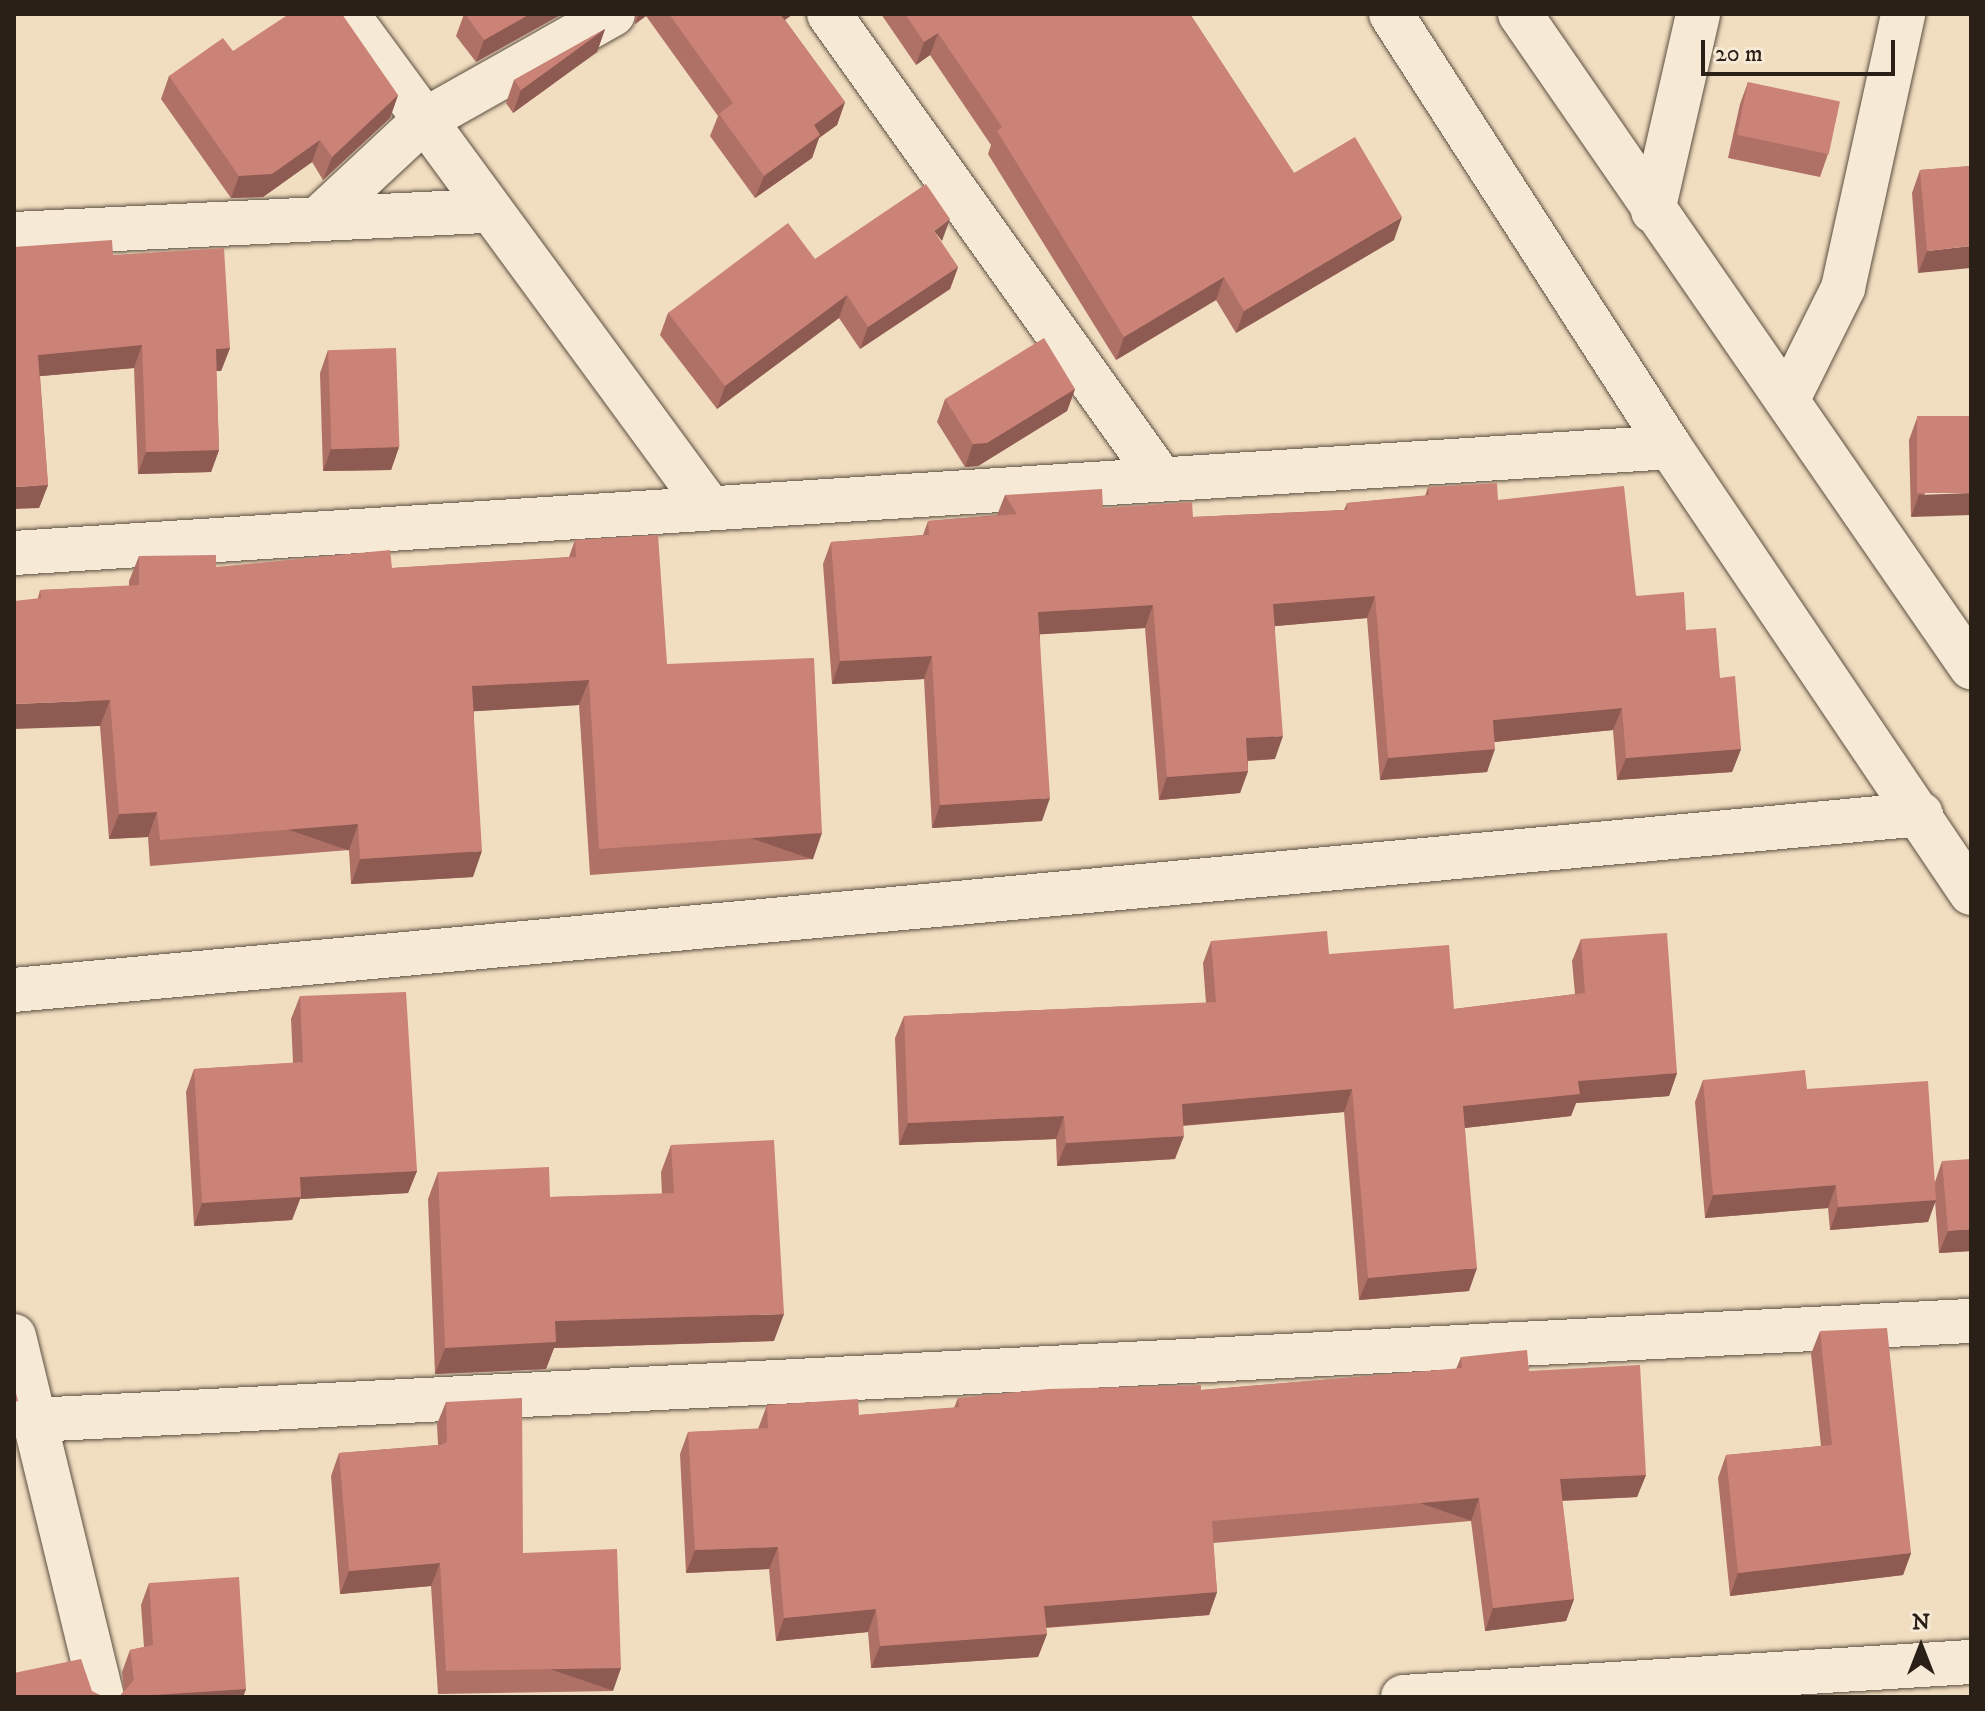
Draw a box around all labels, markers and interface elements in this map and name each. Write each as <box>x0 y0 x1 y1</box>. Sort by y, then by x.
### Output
scale bar <box>1705 24 1899 74</box>
text: 20 m <box>1715 39 1763 69</box>
north arrow <box>1881 1607 1961 1687</box>
text: N <box>1912 1609 1930 1636</box>

